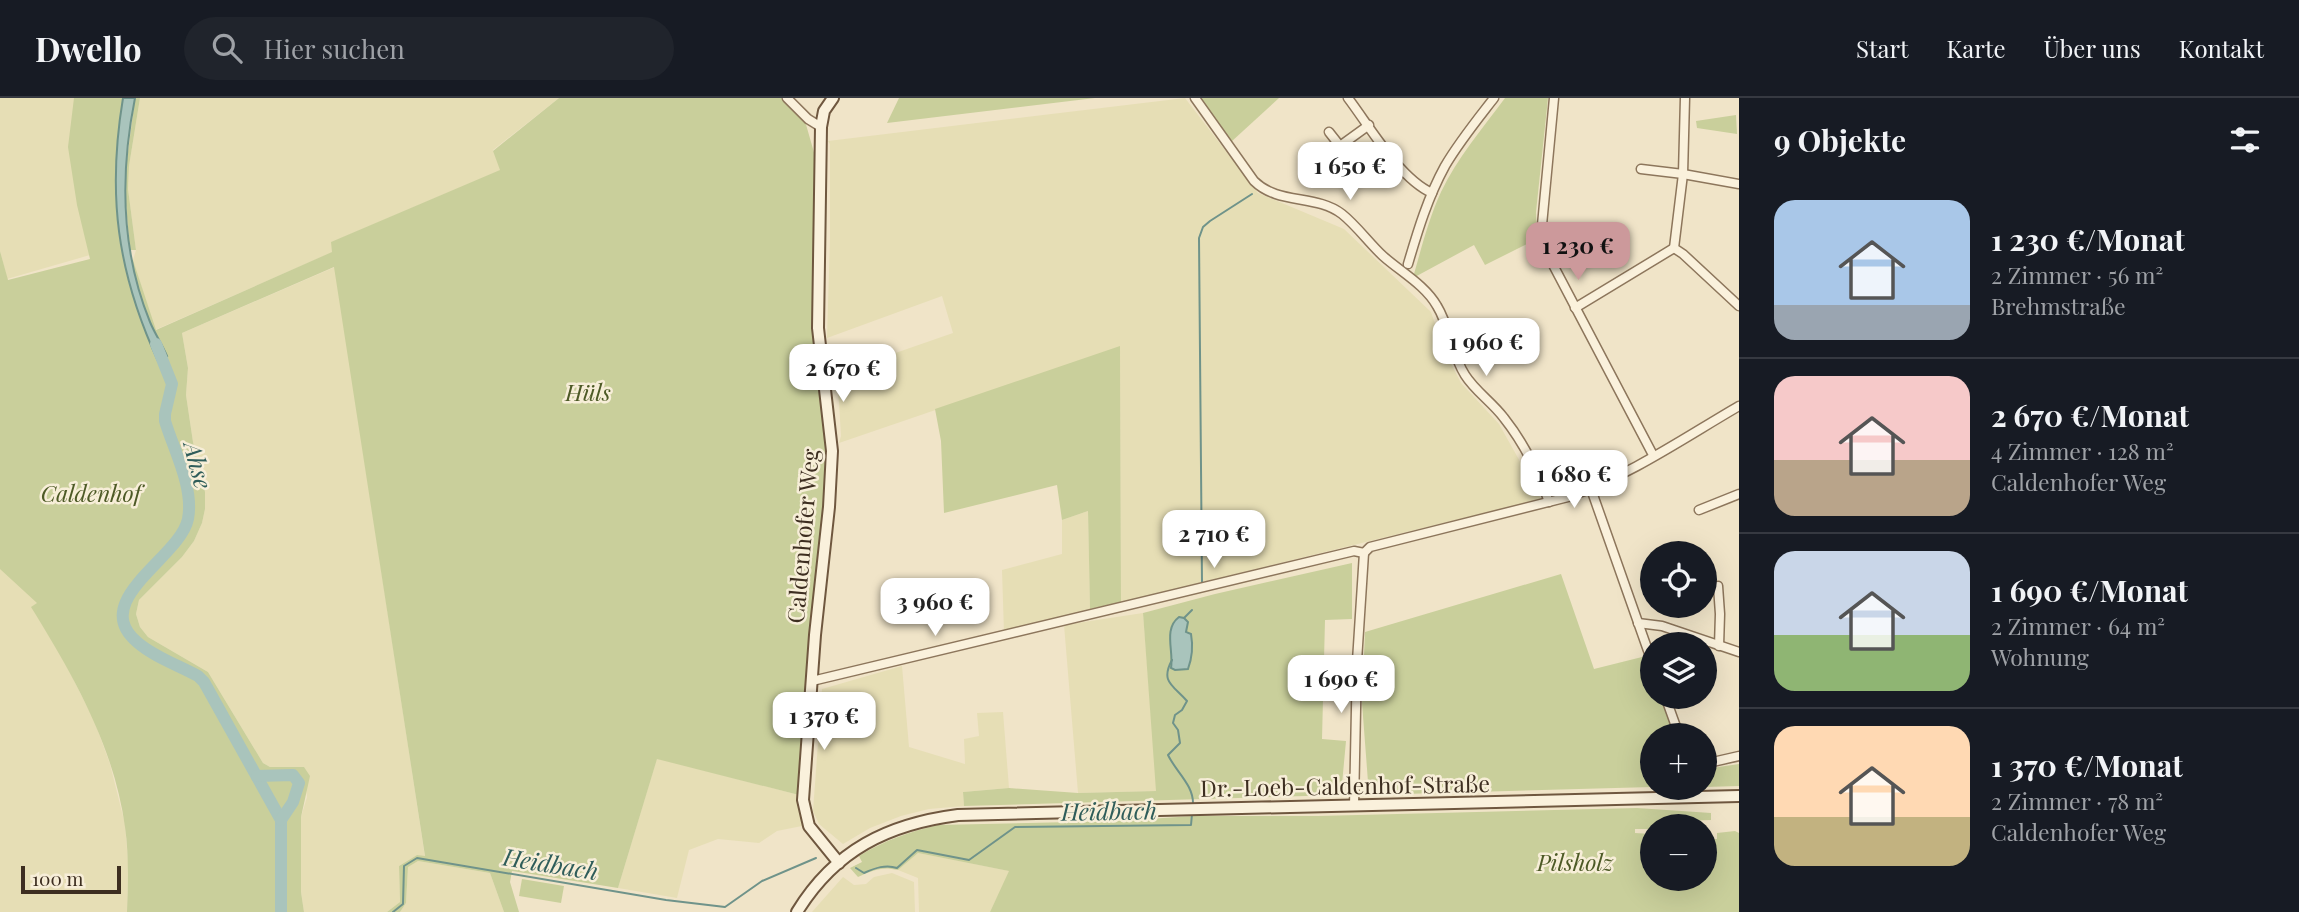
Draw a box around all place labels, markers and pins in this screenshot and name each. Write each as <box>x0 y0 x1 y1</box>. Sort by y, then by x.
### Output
pin: 1 650 € <box>1285 142 1415 202</box>
pin: 1 230 € <box>1513 222 1643 282</box>
pin: 1 960 € <box>1421 318 1551 378</box>
pin: 2 670 € <box>778 344 908 404</box>
pin: 1 680 € <box>1509 450 1639 510</box>
pin: 2 710 € <box>1149 510 1279 570</box>
pin: 3 960 € <box>870 578 1000 638</box>
pin: 1 690 € <box>1276 656 1406 715</box>
pin: 1 370 € <box>759 692 889 752</box>

